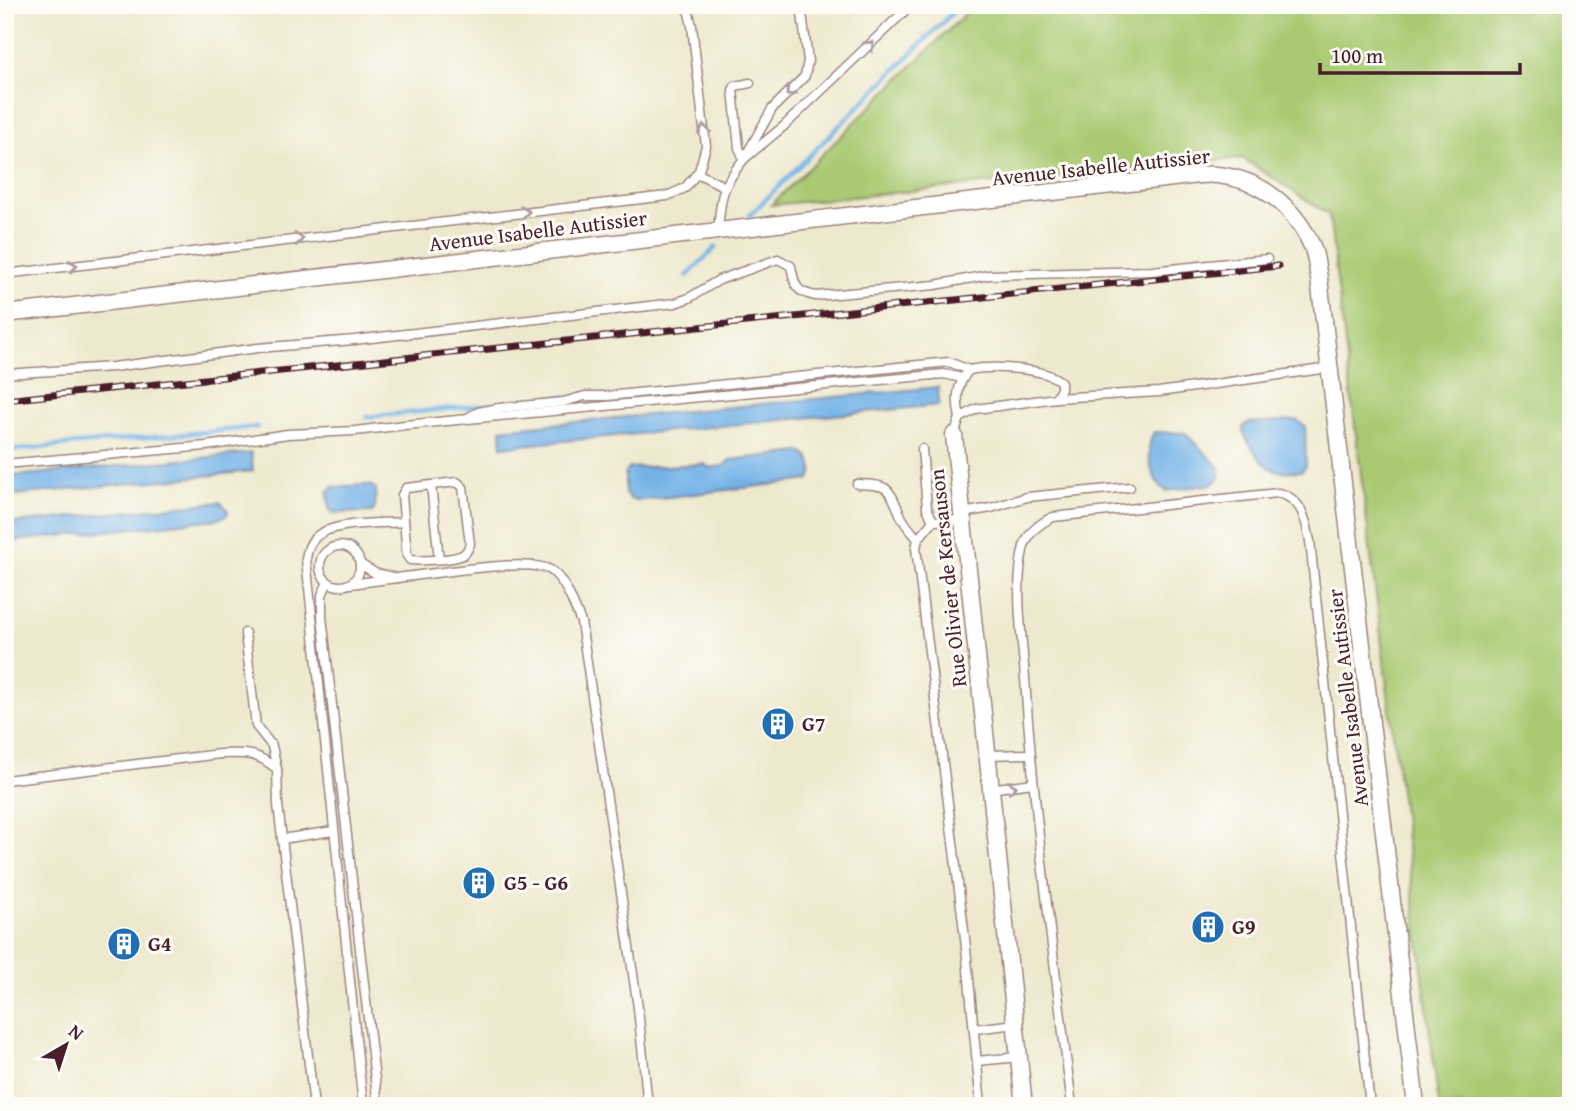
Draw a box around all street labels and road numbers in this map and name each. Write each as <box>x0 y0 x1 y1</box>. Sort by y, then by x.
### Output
street label: Avenue Isabelle Autissier <box>990 140 1212 193</box>
street label: Avenue Isabelle Autissier <box>427 202 649 259</box>
street label: Rue Olivier de Kersauson <box>921 467 974 689</box>
street label: Avenue Isabelle Autissier <box>1319 587 1376 809</box>

